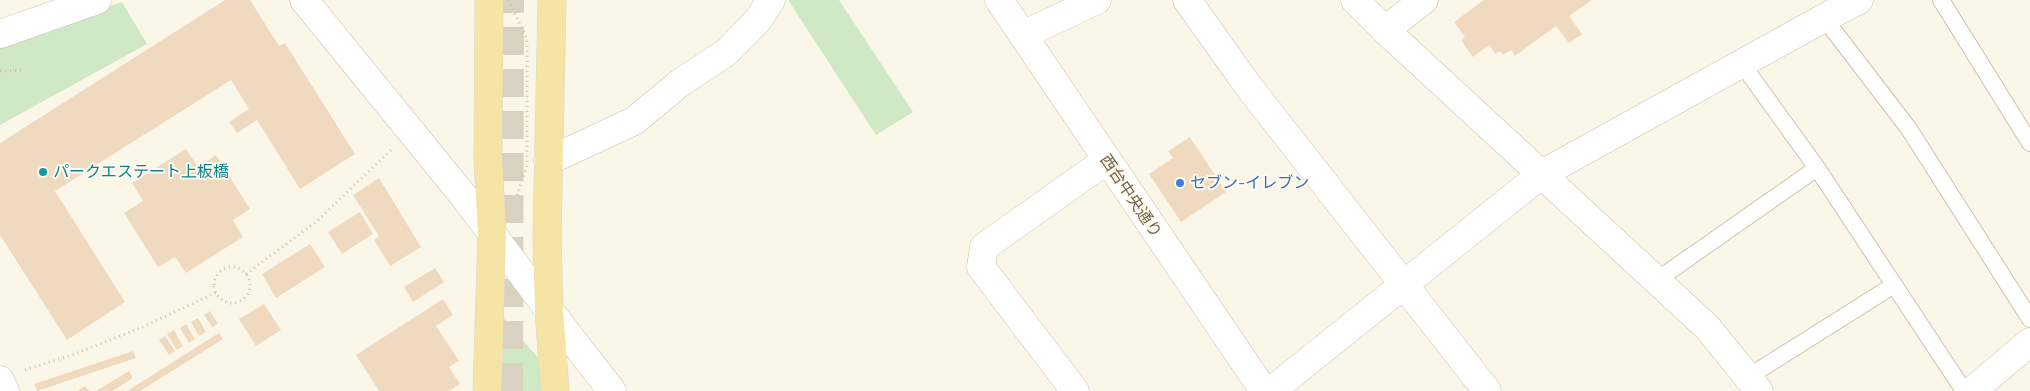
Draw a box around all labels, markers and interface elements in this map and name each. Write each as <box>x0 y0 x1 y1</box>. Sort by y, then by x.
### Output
street label: 西台中央通り <box>1096 151 1166 241</box>
place label: パークエステート上板橋 <box>53 162 229 182</box>
marker: パークエステート上板橋 <box>37 166 49 178</box>
place label: セブン-イレブン <box>1190 173 1309 193</box>
marker: セブン-イレブン <box>1174 177 1186 189</box>

